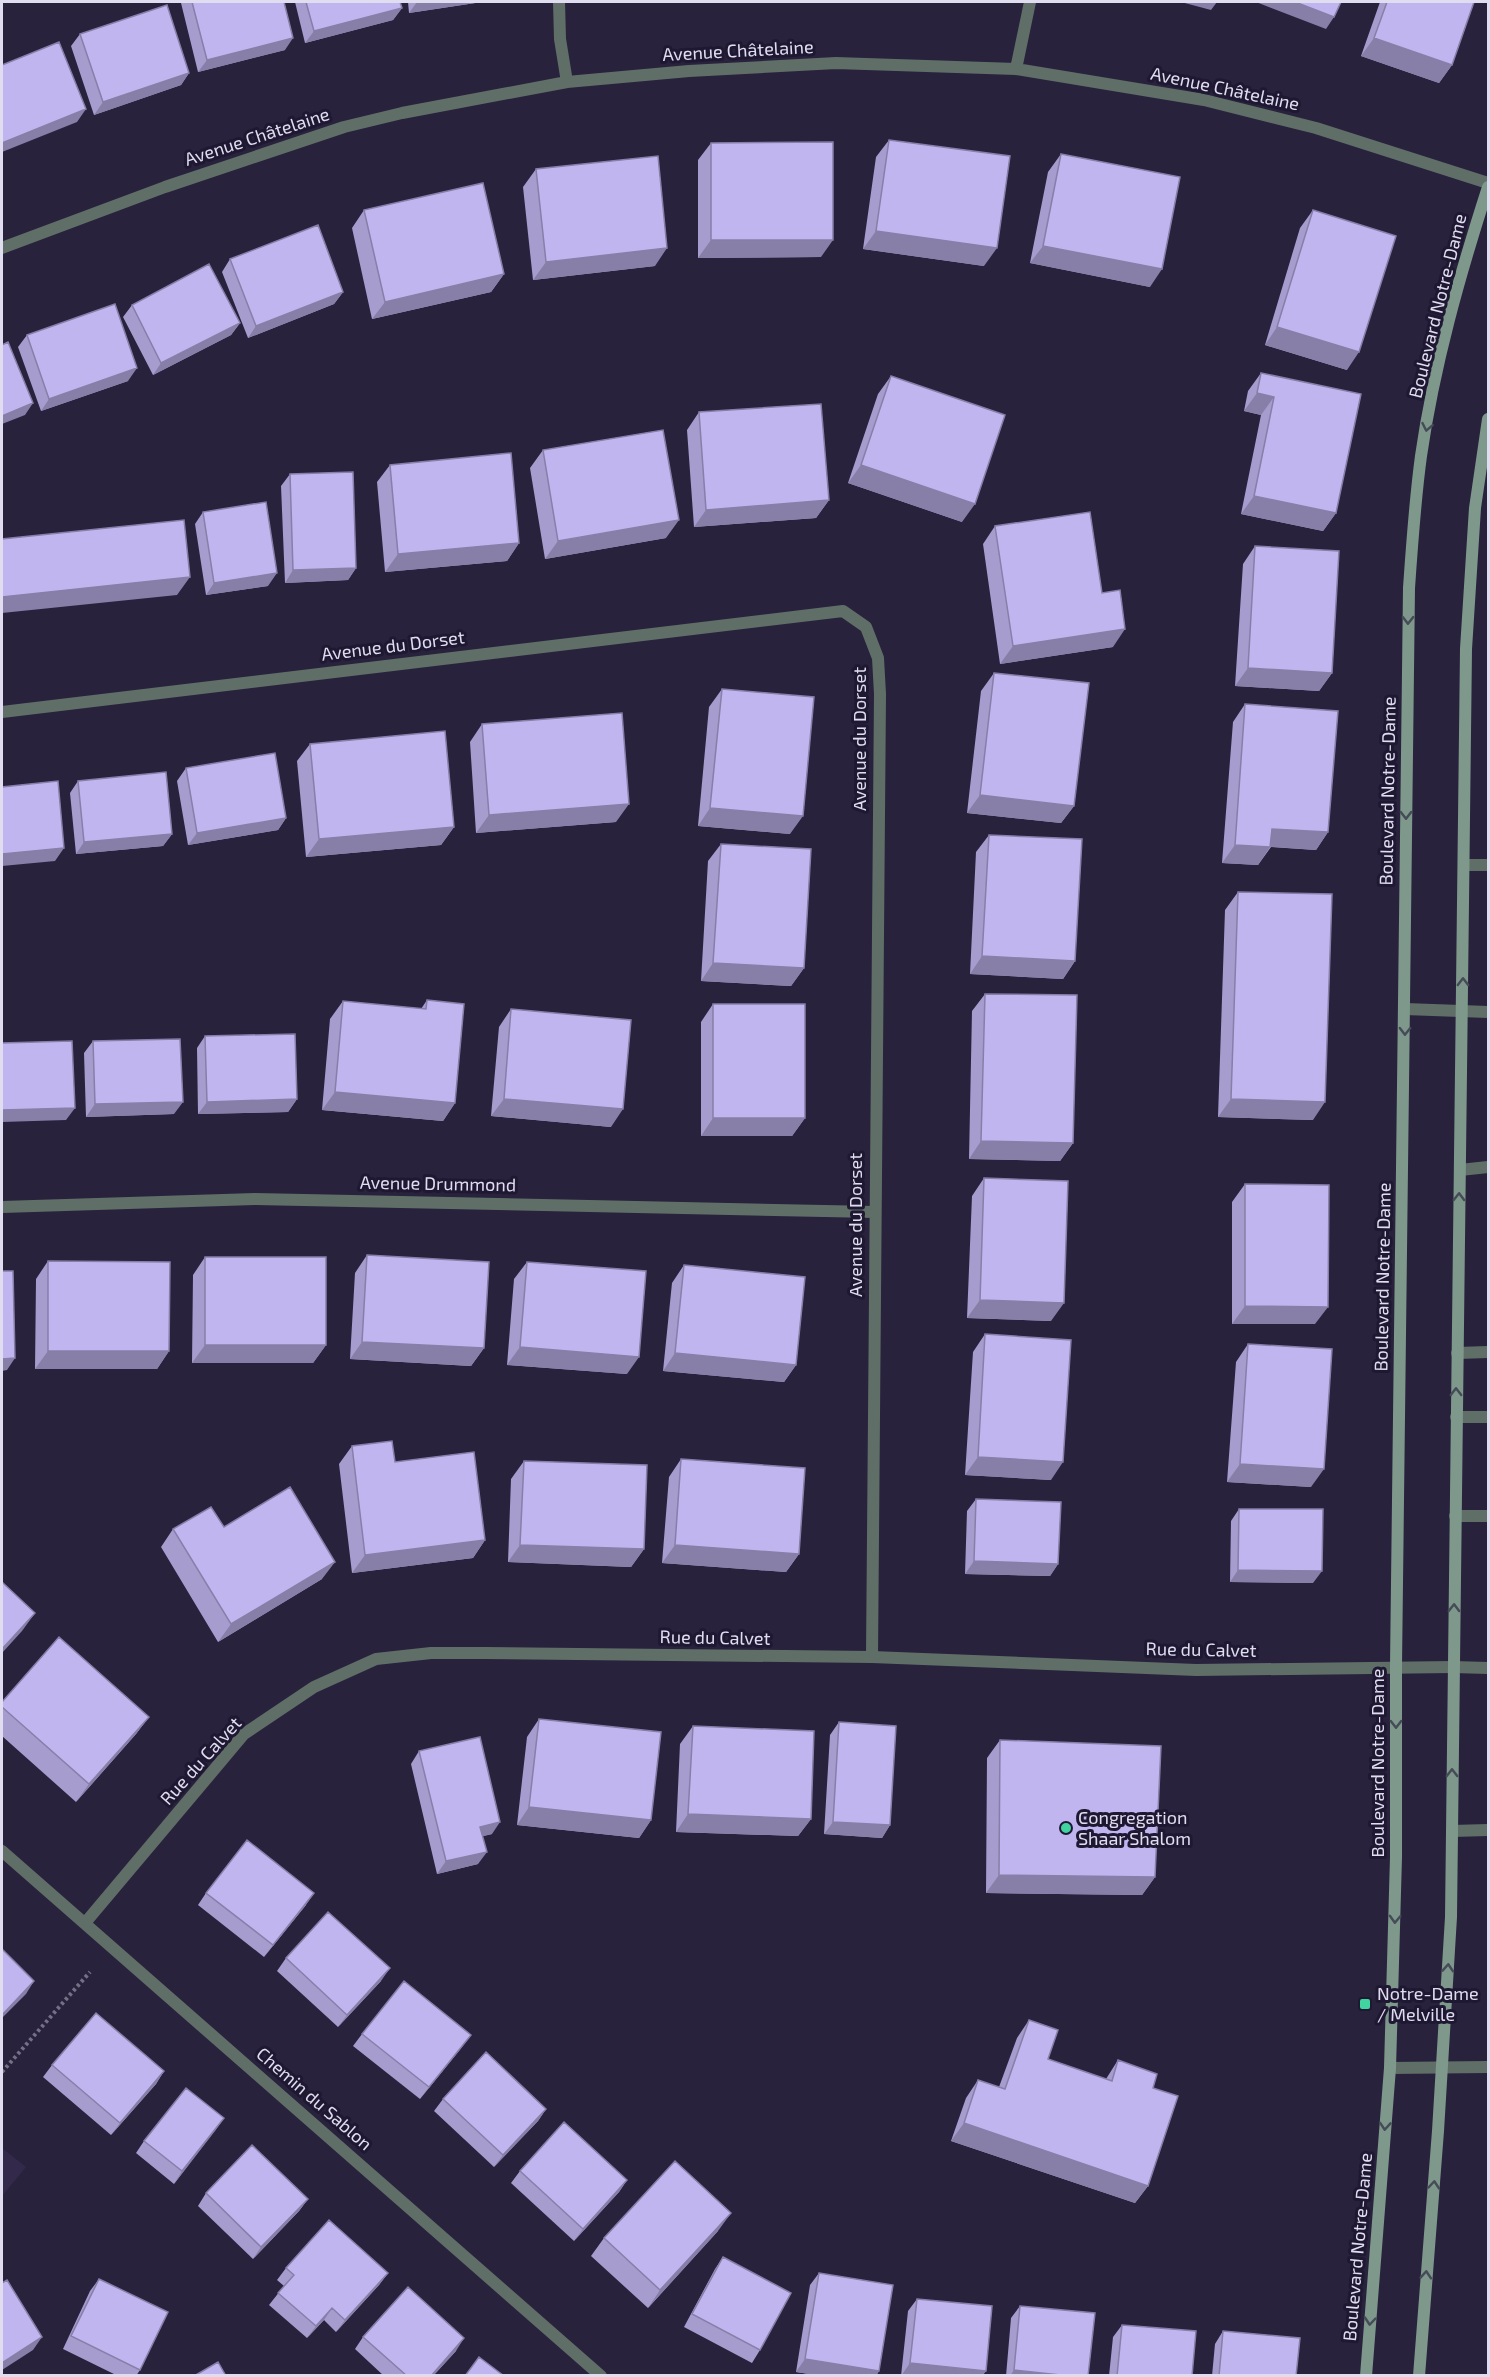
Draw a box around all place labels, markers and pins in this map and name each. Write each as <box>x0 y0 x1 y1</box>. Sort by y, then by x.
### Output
place label: Congregation Shaar Shalom <box>1078 1806 1191 1849</box>
marker: Congregation Shaar Shalom <box>1059 1821 1073 1835</box>
place label: Notre-Dame / Melville <box>1377 1982 1479 2025</box>
marker: Notre-Dame / Melville <box>1358 1997 1372 2011</box>

